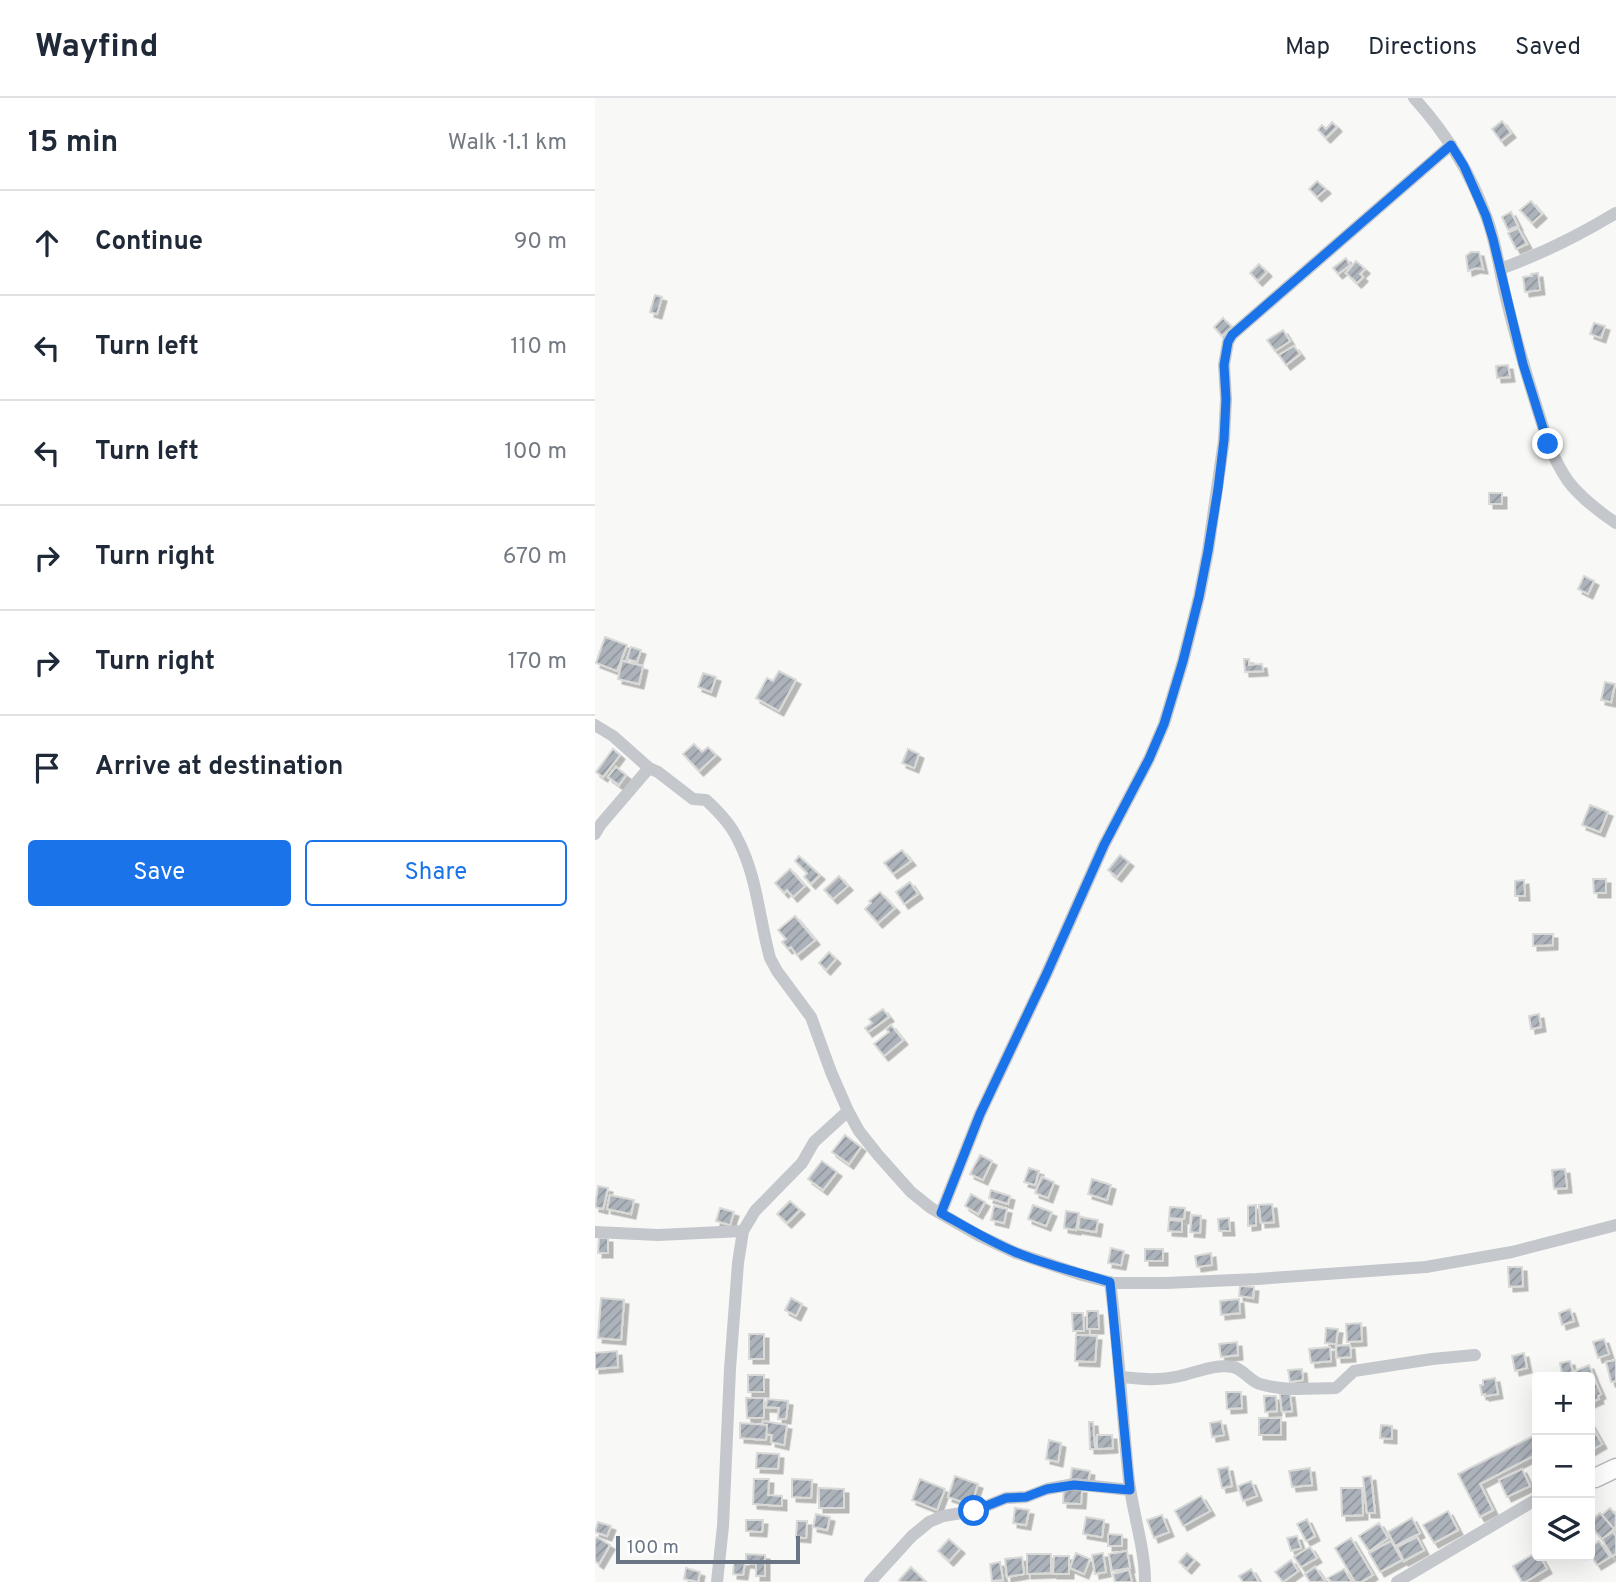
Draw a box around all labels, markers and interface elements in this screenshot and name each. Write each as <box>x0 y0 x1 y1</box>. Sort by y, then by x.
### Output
text: Wayfind <box>35 27 158 69</box>
text: Map <box>1285 33 1330 63</box>
text: Directions <box>1368 33 1477 63</box>
text: Saved <box>1515 33 1581 63</box>
text: 15 min <box>28 125 118 162</box>
text: Walk · 1.1 km <box>448 129 567 158</box>
icon: ahead <box>28 224 66 262</box>
text: Continue <box>95 226 203 259</box>
text: 90 m <box>514 228 567 257</box>
icon: left <box>28 329 66 367</box>
text: Turn left <box>95 331 199 364</box>
text: 110 m <box>510 333 567 362</box>
route end <box>1532 428 1563 459</box>
icon: left <box>28 434 66 472</box>
text: Turn left <box>95 436 199 469</box>
text: 100 m <box>504 438 567 467</box>
icon: right <box>28 539 66 577</box>
text: Turn right <box>95 541 215 574</box>
text: 670 m <box>503 543 567 572</box>
icon: right <box>28 644 66 682</box>
text: Turn right <box>95 646 215 679</box>
text: 170 m <box>508 648 567 677</box>
icon: arrive <box>28 749 66 787</box>
text: Arrive at destination <box>95 751 343 784</box>
button: Save <box>28 840 291 906</box>
button: Share <box>305 840 567 906</box>
map controls <box>1532 1372 1595 1561</box>
button: + <box>1532 1372 1595 1435</box>
button: − <box>1532 1435 1595 1498</box>
route start <box>958 1495 989 1526</box>
button: layers <box>1532 1498 1595 1561</box>
scale bar <box>616 1533 800 1565</box>
text: 100 m <box>627 1536 679 1560</box>

